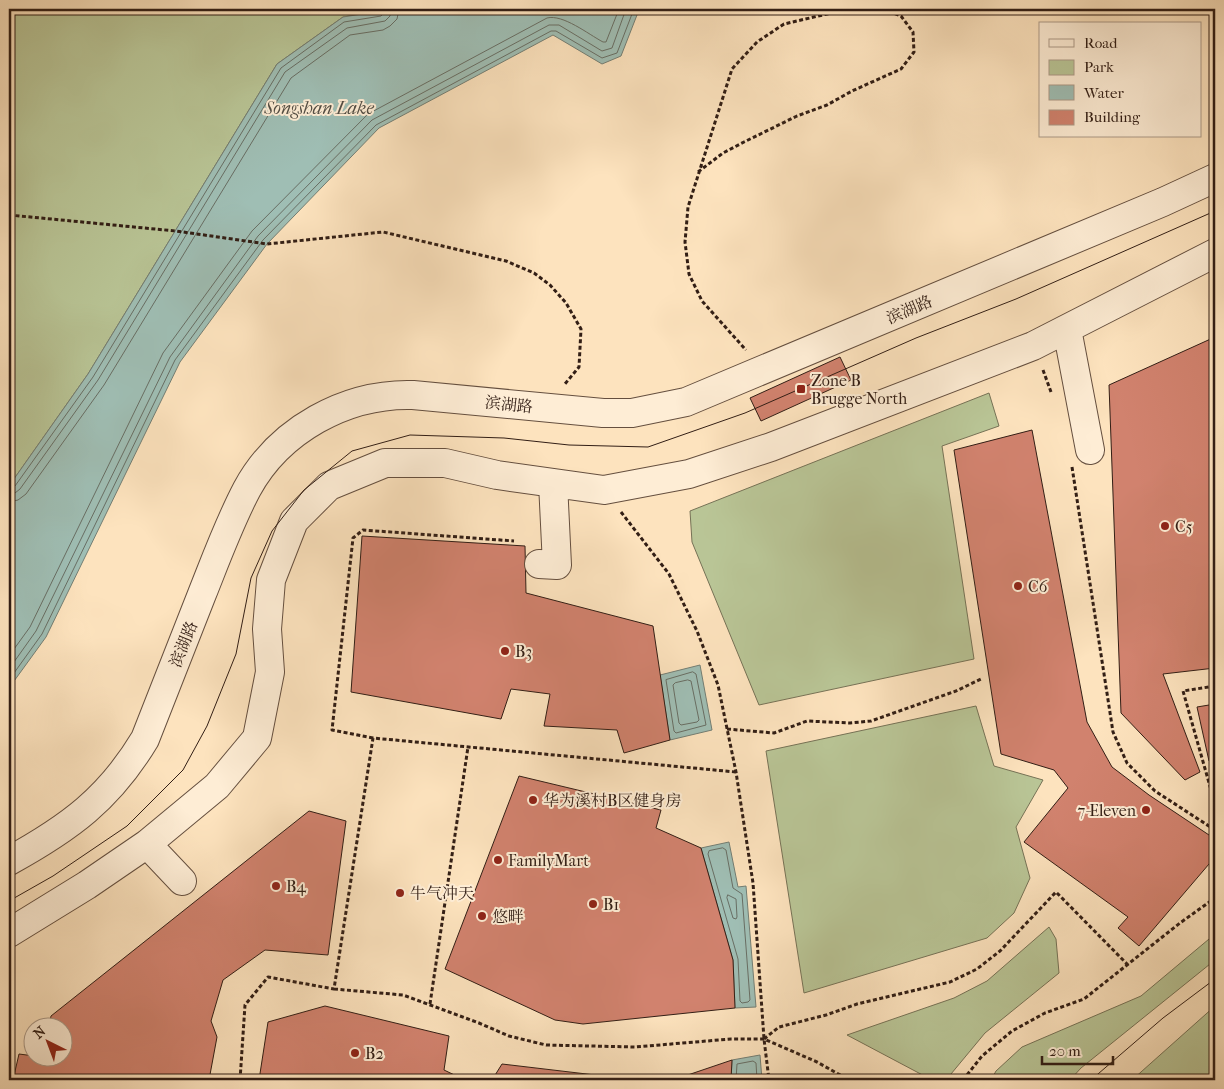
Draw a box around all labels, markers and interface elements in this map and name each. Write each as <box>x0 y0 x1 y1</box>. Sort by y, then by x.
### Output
legend <box>1039 22 1202 138</box>
text: Road <box>1084 34 1118 52</box>
text: Park <box>1084 58 1114 76</box>
text: Water <box>1083 84 1124 102</box>
water label: Songshan Lake <box>263 98 374 119</box>
text: Building <box>1084 108 1141 126</box>
street label: 滨湖路 <box>883 291 935 328</box>
place label: Zone B Brugge North <box>811 371 907 408</box>
marker: Zone B Brugge North <box>795 383 807 395</box>
street label: 滨湖路 <box>484 393 534 416</box>
place label: C5 <box>1175 517 1193 536</box>
marker: C5 <box>1159 520 1171 532</box>
place label: C6 <box>1028 577 1048 596</box>
marker: C6 <box>1012 580 1024 592</box>
street label: 滨湖路 <box>166 618 201 670</box>
place label: B3 <box>515 642 532 661</box>
marker: B3 <box>499 645 511 657</box>
place label: 华为溪村B区健身房 <box>543 791 681 810</box>
marker: 华为溪村B区健身房 <box>527 794 539 806</box>
place label: 7-Eleven <box>1077 801 1137 820</box>
marker: 7-Eleven <box>1140 804 1152 816</box>
place label: FamilyMart <box>508 851 589 870</box>
marker: FamilyMart <box>492 854 504 866</box>
place label: B4 <box>286 877 306 896</box>
marker: B4 <box>270 880 282 892</box>
place label: 牛气冲天 <box>410 884 474 903</box>
marker: 牛气冲天 <box>394 887 406 899</box>
place label: B1 <box>603 895 619 914</box>
marker: B1 <box>587 898 599 910</box>
place label: 悠畔 <box>492 907 524 926</box>
marker: 悠畔 <box>476 910 488 922</box>
north arrow <box>22 1016 72 1066</box>
text: N <box>30 1023 50 1043</box>
scale bar <box>1042 1034 1113 1066</box>
text: 20 m <box>1049 1042 1081 1060</box>
place label: B2 <box>365 1044 384 1063</box>
marker: B2 <box>349 1047 361 1059</box>

